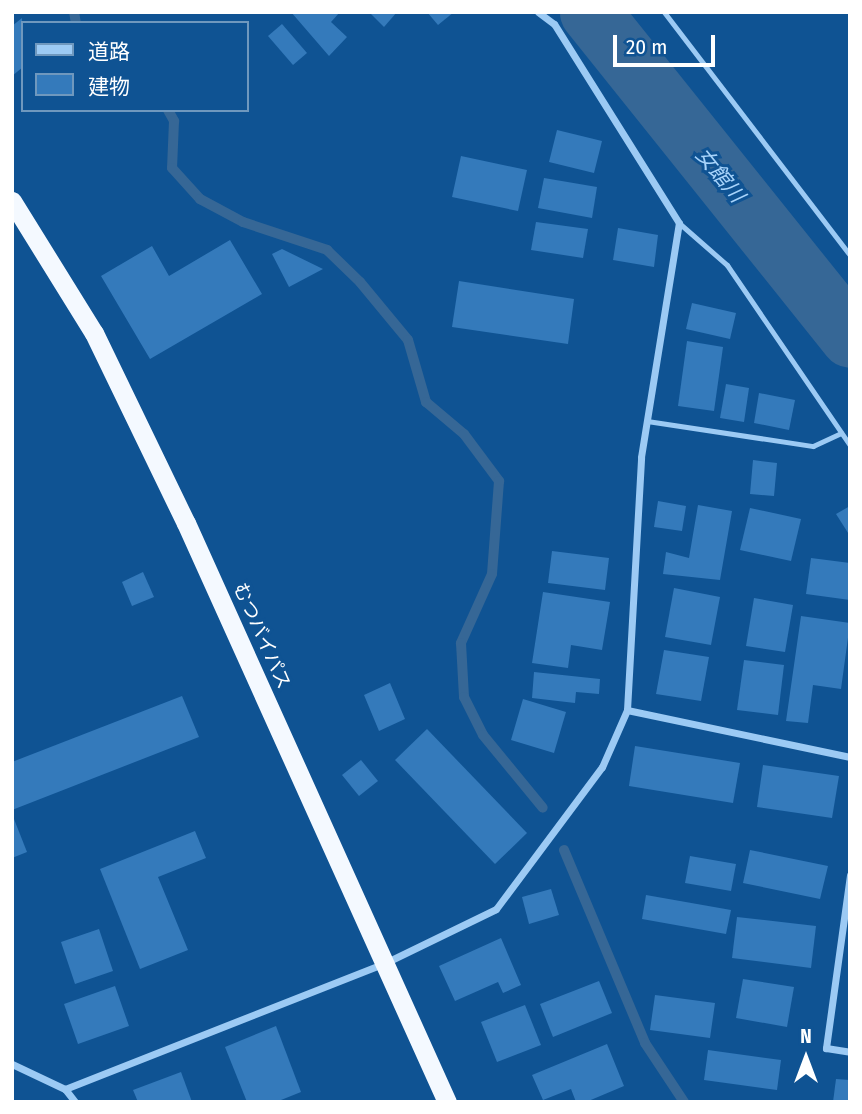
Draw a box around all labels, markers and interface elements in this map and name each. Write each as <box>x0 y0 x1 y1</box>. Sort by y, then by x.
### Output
legend <box>21 21 248 112</box>
scale bar <box>617 21 718 65</box>
text: 20 m <box>626 34 667 60</box>
text: 道路 <box>88 39 130 65</box>
text: 建物 <box>88 74 130 100</box>
water label: 女館川 <box>690 143 750 207</box>
street label: むつバイパス <box>228 579 296 693</box>
north arrow <box>771 1023 841 1093</box>
text: N <box>800 1025 812 1048</box>

